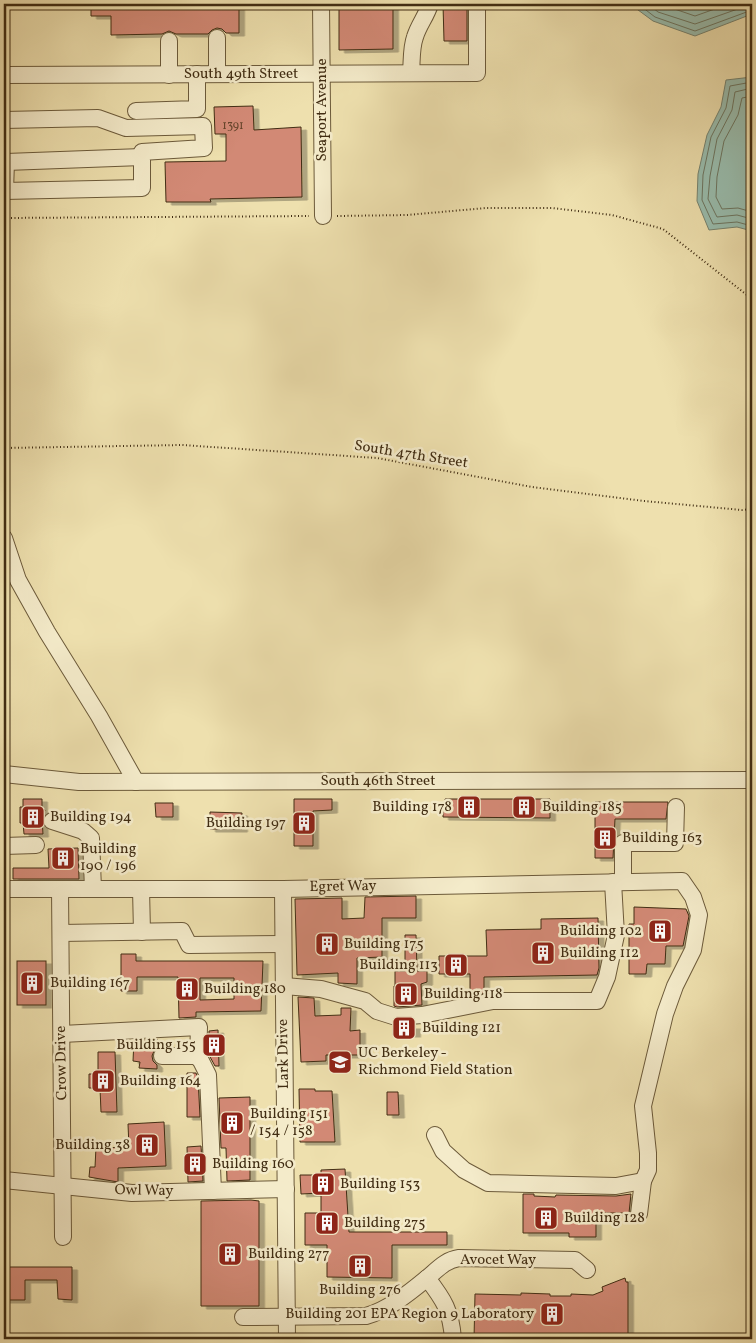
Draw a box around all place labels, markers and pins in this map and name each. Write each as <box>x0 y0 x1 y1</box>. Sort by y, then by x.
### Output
building icon: Building 178 <box>456 794 482 820</box>
building icon: Building 185 <box>511 794 537 820</box>
place label: Building 178 <box>372 797 452 818</box>
place label: Building 185 <box>542 797 622 818</box>
building icon: Building 194 <box>20 804 46 830</box>
place label: Building 194 <box>50 807 132 828</box>
building icon: Building 197 <box>291 810 317 836</box>
place label: Building 197 <box>206 813 286 834</box>
building icon: Building 163 <box>592 825 618 851</box>
place label: Building 163 <box>622 828 702 849</box>
place label: Building 190 / 196 <box>80 839 137 877</box>
building icon: Building 190 / 196 <box>50 845 76 871</box>
building icon: Building 102 <box>647 918 673 944</box>
place label: Building 102 <box>560 921 642 942</box>
building icon: Building 175 <box>314 931 340 957</box>
place label: Building 175 <box>344 934 424 955</box>
building icon: Building 112 <box>530 940 556 966</box>
place label: Building 112 <box>560 943 639 964</box>
building icon: Building 113 <box>443 952 469 978</box>
place label: Building 113 <box>359 955 438 976</box>
building icon: Building 167 <box>19 970 45 996</box>
place label: Building 167 <box>50 973 130 994</box>
building icon: Building 180 <box>174 976 200 1002</box>
place label: Building 180 <box>204 979 286 1000</box>
building icon: Building 118 <box>393 981 419 1007</box>
place label: Building 118 <box>424 984 503 1005</box>
building icon: Building 121 <box>391 1015 417 1041</box>
place label: Building 121 <box>422 1018 501 1039</box>
building icon: Building 155 <box>201 1032 227 1058</box>
place label: Building 155 <box>116 1035 196 1056</box>
place label: UC Berkeley - Richmond Field Station <box>358 1043 513 1081</box>
school or university icon: UC Berkeley - Richmond Field Station <box>327 1049 353 1075</box>
building icon: Building 164 <box>90 1068 116 1094</box>
place label: Building 164 <box>120 1071 201 1092</box>
place label: Building 151 / 154 / 158 <box>250 1104 328 1142</box>
building icon: Building 151 / 154 / 158 <box>219 1110 245 1136</box>
building icon: Building 38 <box>134 1132 160 1158</box>
place label: Building 38 <box>55 1135 130 1156</box>
building icon: Building 160 <box>182 1151 208 1177</box>
place label: Building 160 <box>212 1154 294 1175</box>
building icon: Building 153 <box>310 1171 336 1197</box>
place label: Building 153 <box>340 1174 420 1195</box>
building icon: Building 128 <box>533 1205 559 1231</box>
place label: Building 128 <box>564 1208 645 1229</box>
building icon: Building 275 <box>314 1210 340 1236</box>
place label: Building 275 <box>344 1213 426 1234</box>
building icon: Building 277 <box>217 1241 243 1267</box>
place label: Building 277 <box>248 1244 330 1265</box>
building icon: Building 276 <box>347 1253 373 1279</box>
place label: Building 276 <box>319 1280 401 1301</box>
building icon: Building 201 EPA Region 9 Laboratory <box>539 1301 565 1327</box>
place label: Building 201 EPA Region 9 Laboratory <box>285 1304 534 1325</box>

